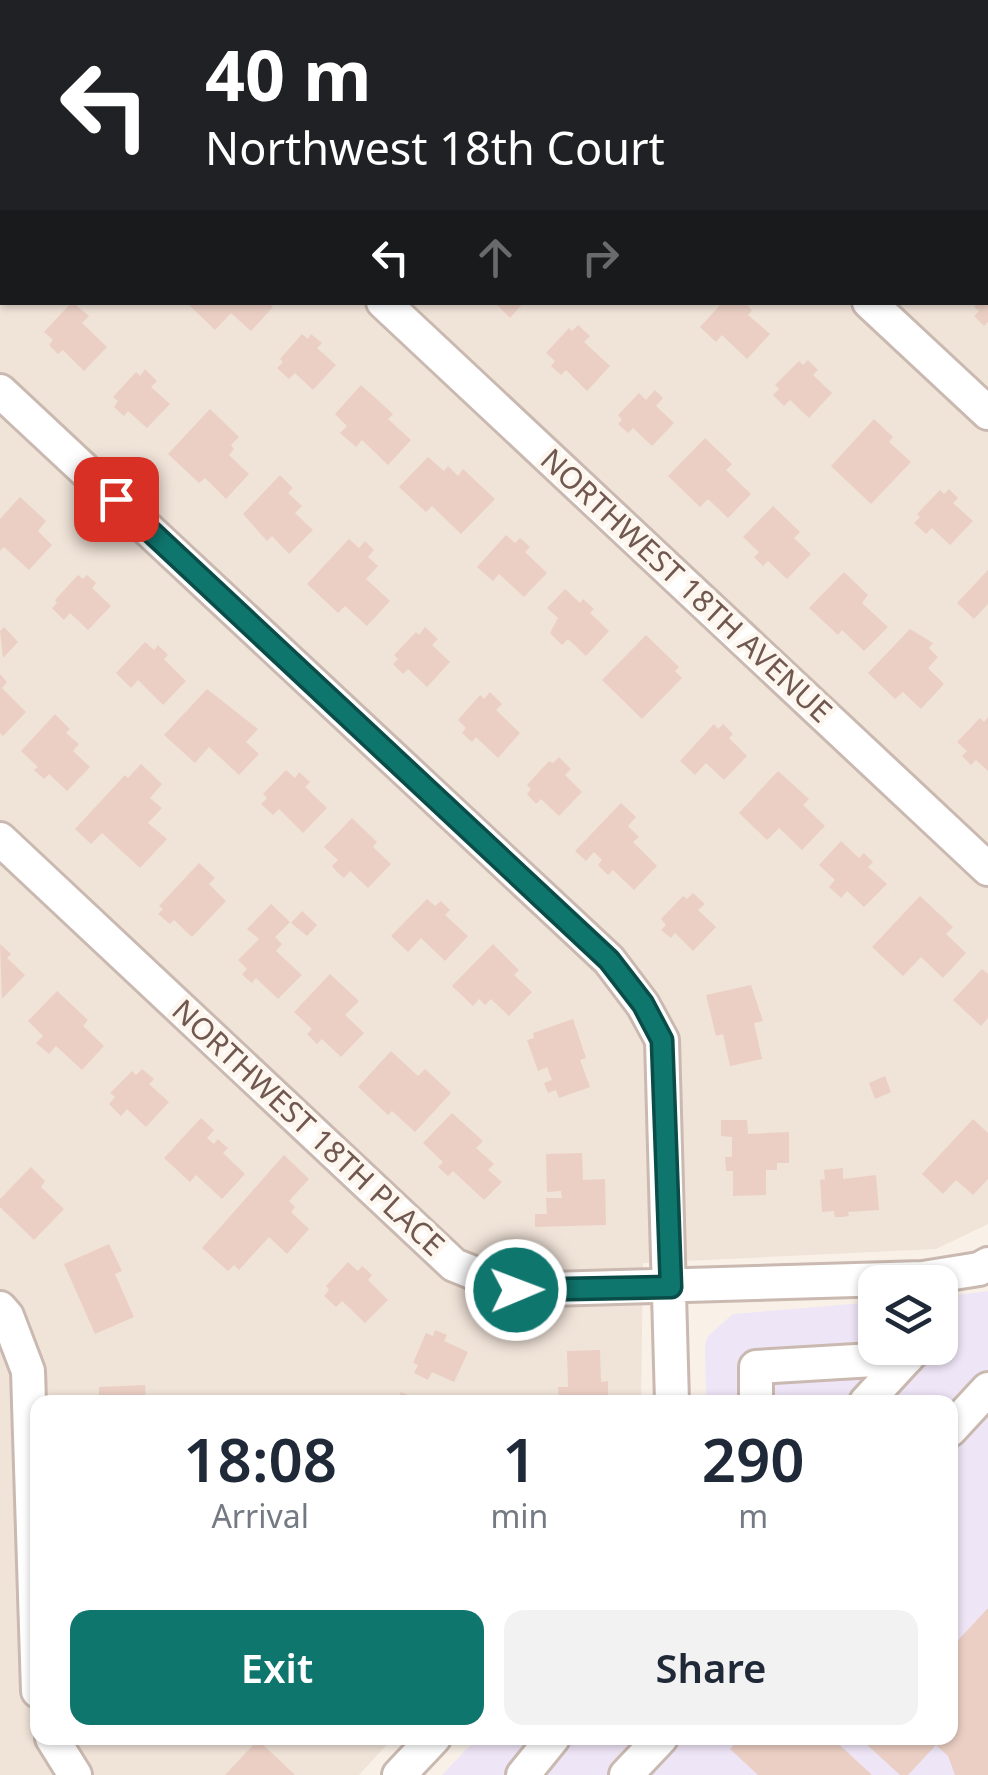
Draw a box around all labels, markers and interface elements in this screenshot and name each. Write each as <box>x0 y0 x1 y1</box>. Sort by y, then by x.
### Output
text: 40 m <box>205 26 372 122</box>
icon: left <box>40 40 170 170</box>
text: Northwest 18th Court <box>205 117 665 178</box>
icon: left <box>363 230 418 285</box>
icon: ahead <box>468 230 523 285</box>
icon: right <box>573 230 628 285</box>
street label: NORTHWEST 18TH AVENUE <box>532 439 842 731</box>
pin <box>74 457 159 542</box>
icon: arrive <box>89 472 144 527</box>
street label: NORTHWEST 18TH PLACE <box>164 990 454 1264</box>
position arrow <box>464 1238 568 1342</box>
map controls <box>858 1265 958 1365</box>
button: layers <box>858 1265 958 1365</box>
text: 18:08 <box>183 1418 337 1500</box>
text: 1 <box>502 1418 537 1500</box>
text: 290 <box>702 1418 805 1500</box>
text: Arrival <box>211 1494 309 1537</box>
text: min <box>490 1494 548 1537</box>
text: m <box>738 1494 768 1537</box>
button: Exit <box>70 1610 484 1725</box>
button: Share <box>504 1610 918 1725</box>

